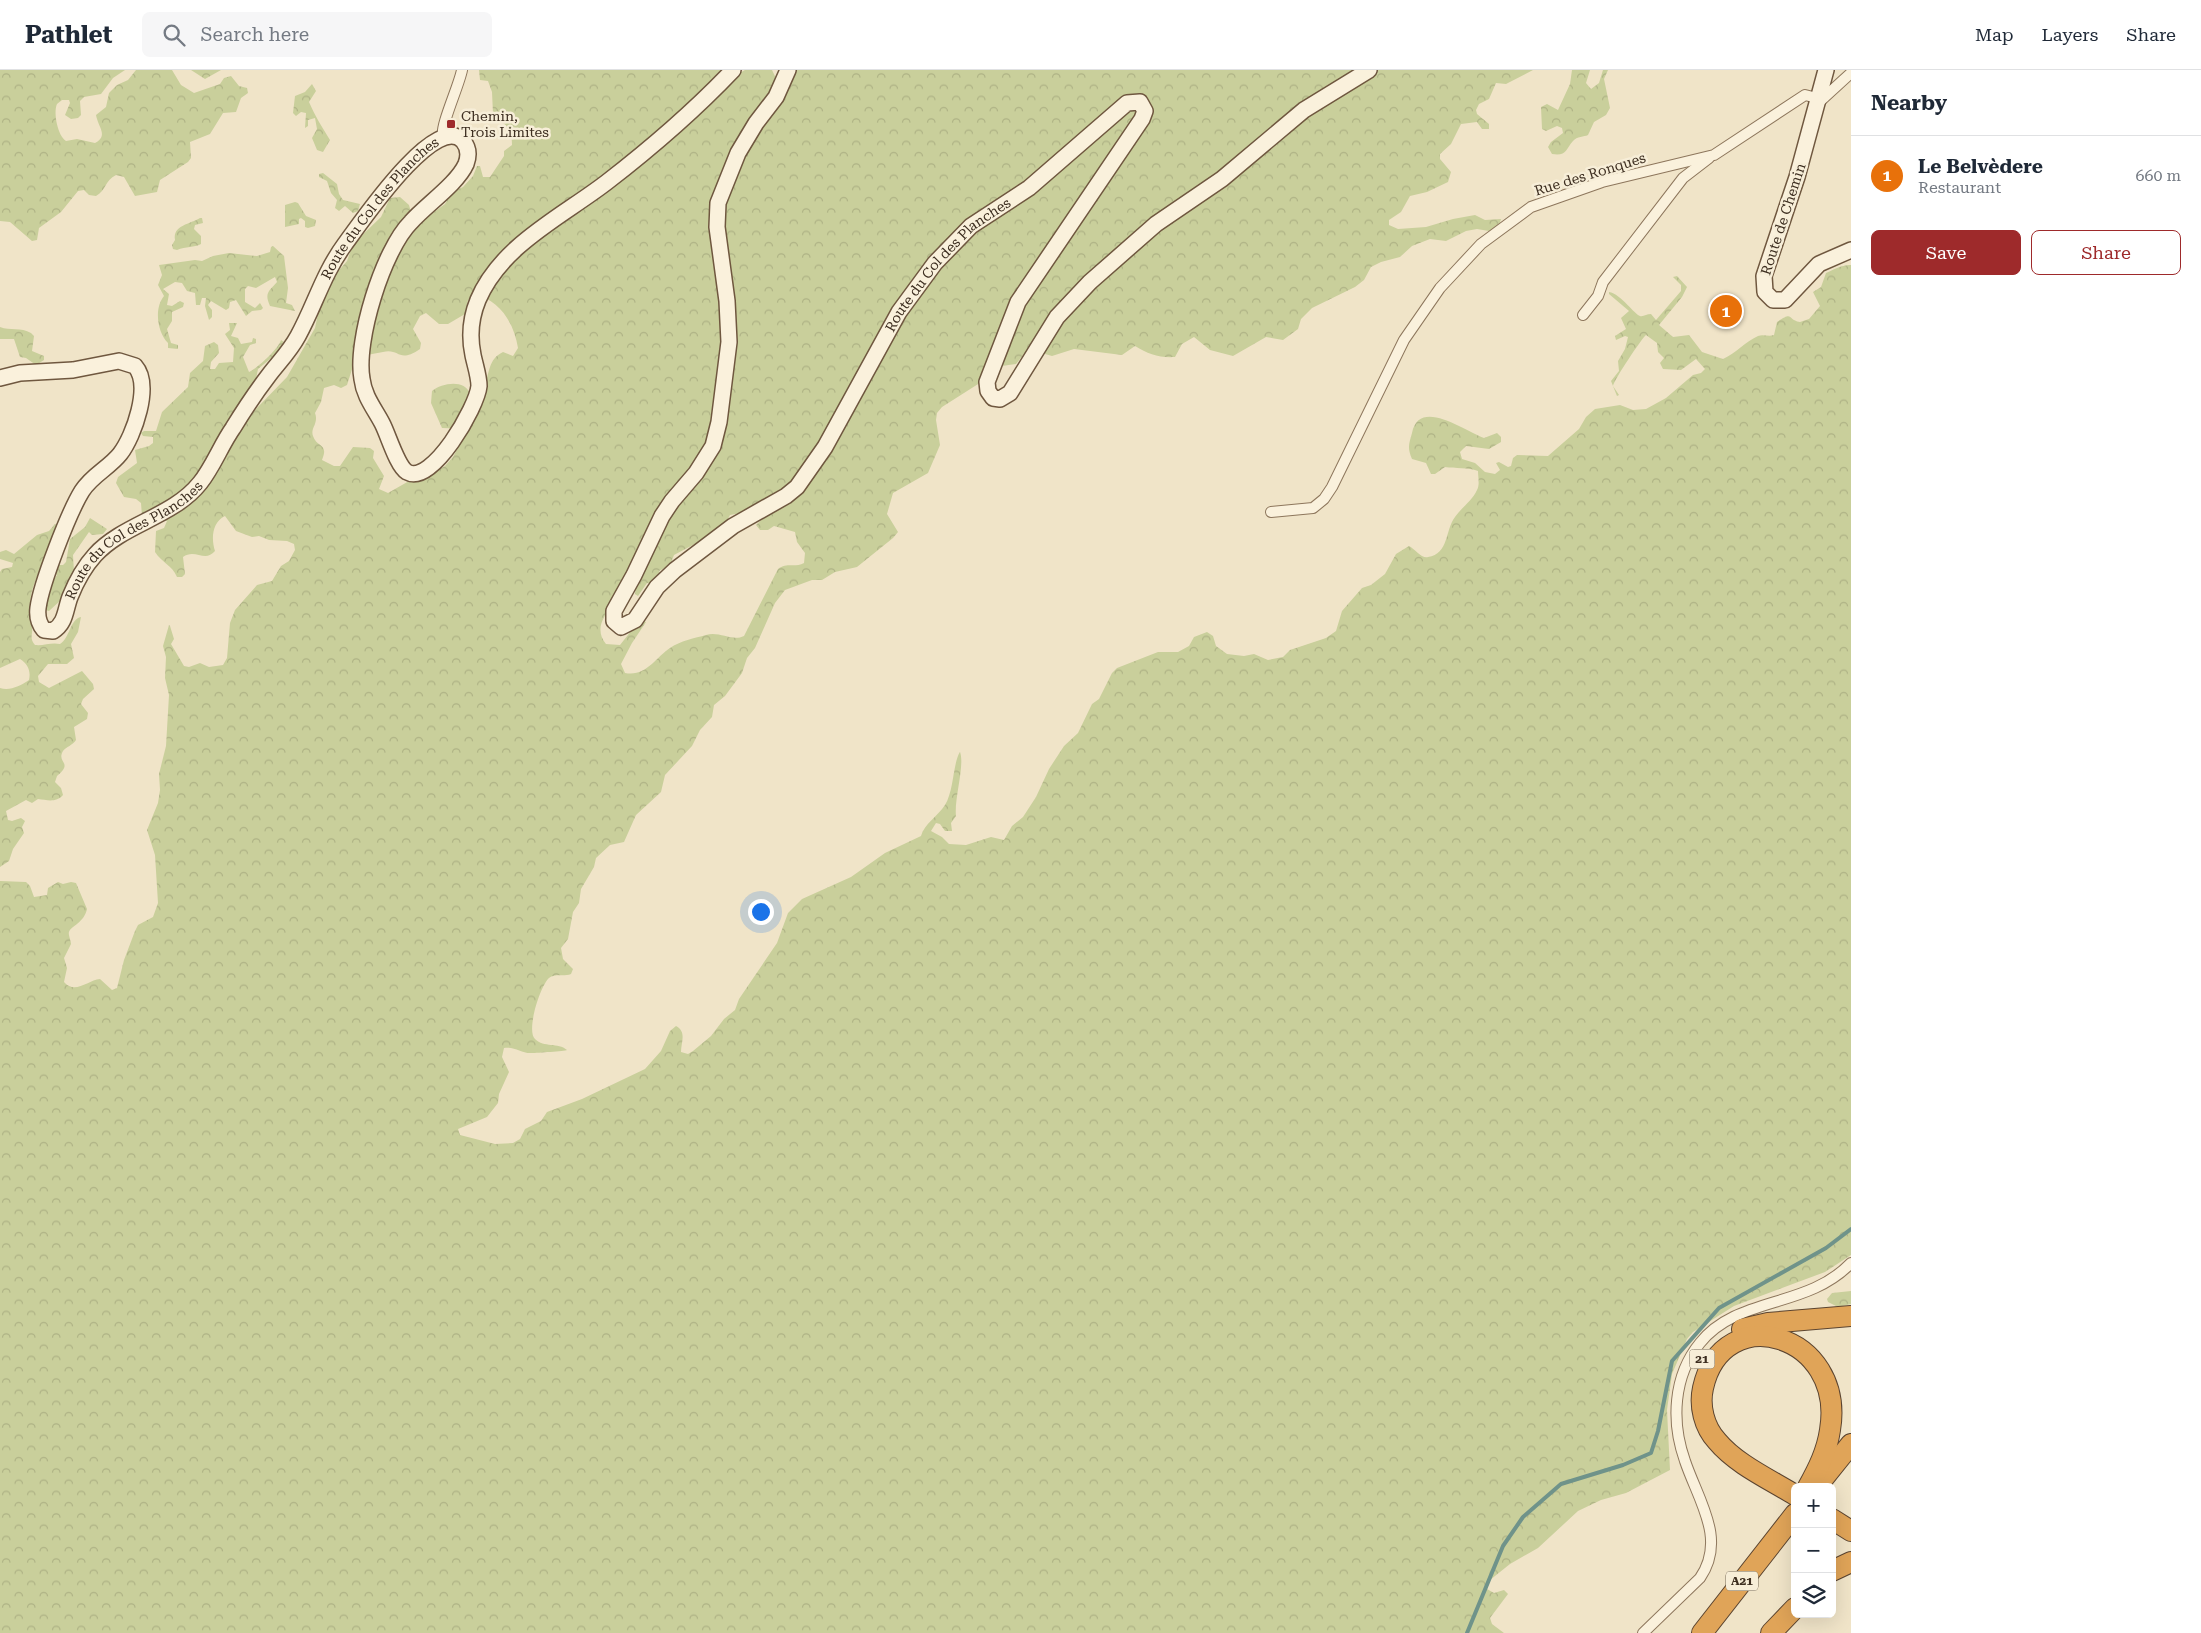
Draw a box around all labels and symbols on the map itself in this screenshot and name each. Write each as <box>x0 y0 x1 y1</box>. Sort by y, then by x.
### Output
place label: Chemin, Trois Limites <box>461 108 549 140</box>
marker: Chemin, Trois Limites <box>445 118 457 130</box>
street label: Route du Col des Planches <box>318 133 442 282</box>
street label: Rue des Ronques <box>1532 149 1648 199</box>
street label: Route de Chemin <box>1757 161 1809 277</box>
street label: Route du Col des Planches <box>882 194 1014 334</box>
pin: 1 <box>1710 292 1742 330</box>
street label: Route du Col des Planches <box>62 478 206 602</box>
your location <box>748 899 774 925</box>
road number: 21 <box>1690 1350 1714 1368</box>
road number: A21 <box>1726 1572 1758 1590</box>

